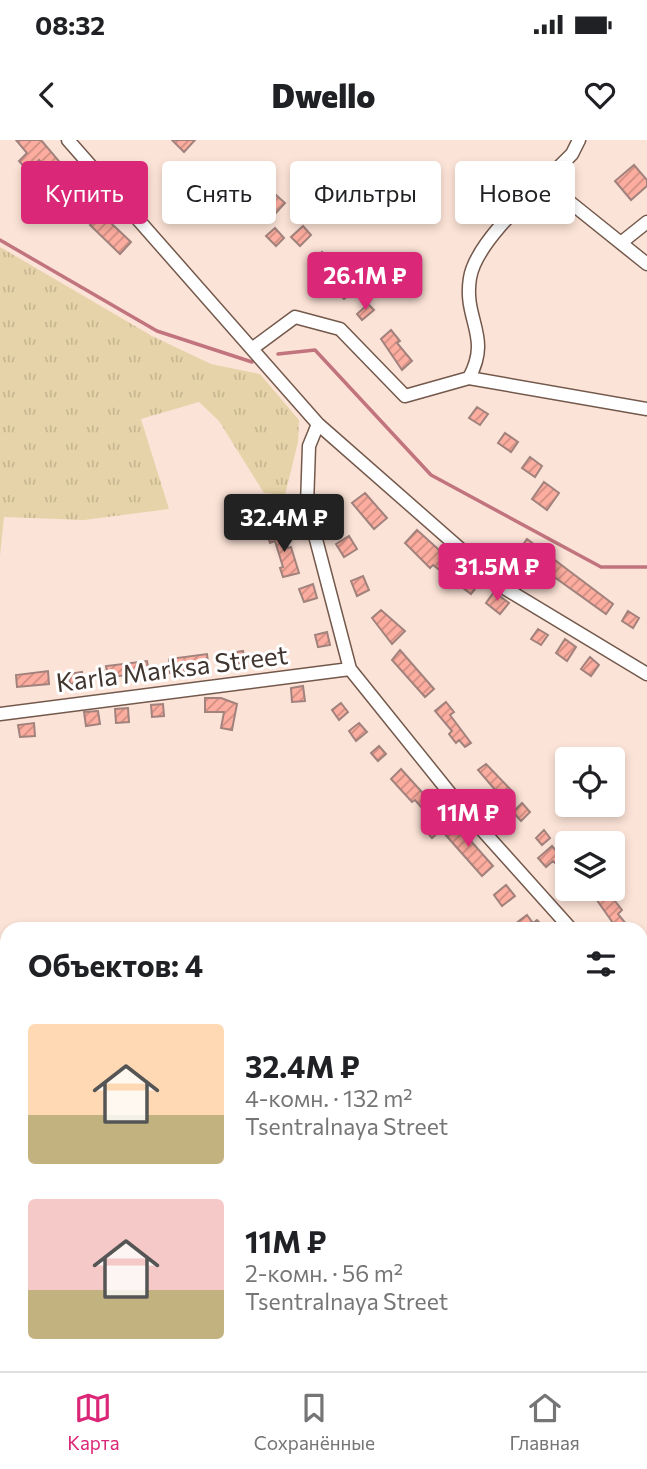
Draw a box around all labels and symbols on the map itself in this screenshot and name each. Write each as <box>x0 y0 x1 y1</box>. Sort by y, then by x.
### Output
pin: 26.1M ₽ <box>300 253 430 312</box>
pin: 32.4M ₽ <box>219 494 349 554</box>
pin: 31.5M ₽ <box>432 544 562 603</box>
street label: Karla Marksa Street <box>54 638 289 697</box>
pin: 11M ₽ <box>419 790 517 849</box>

